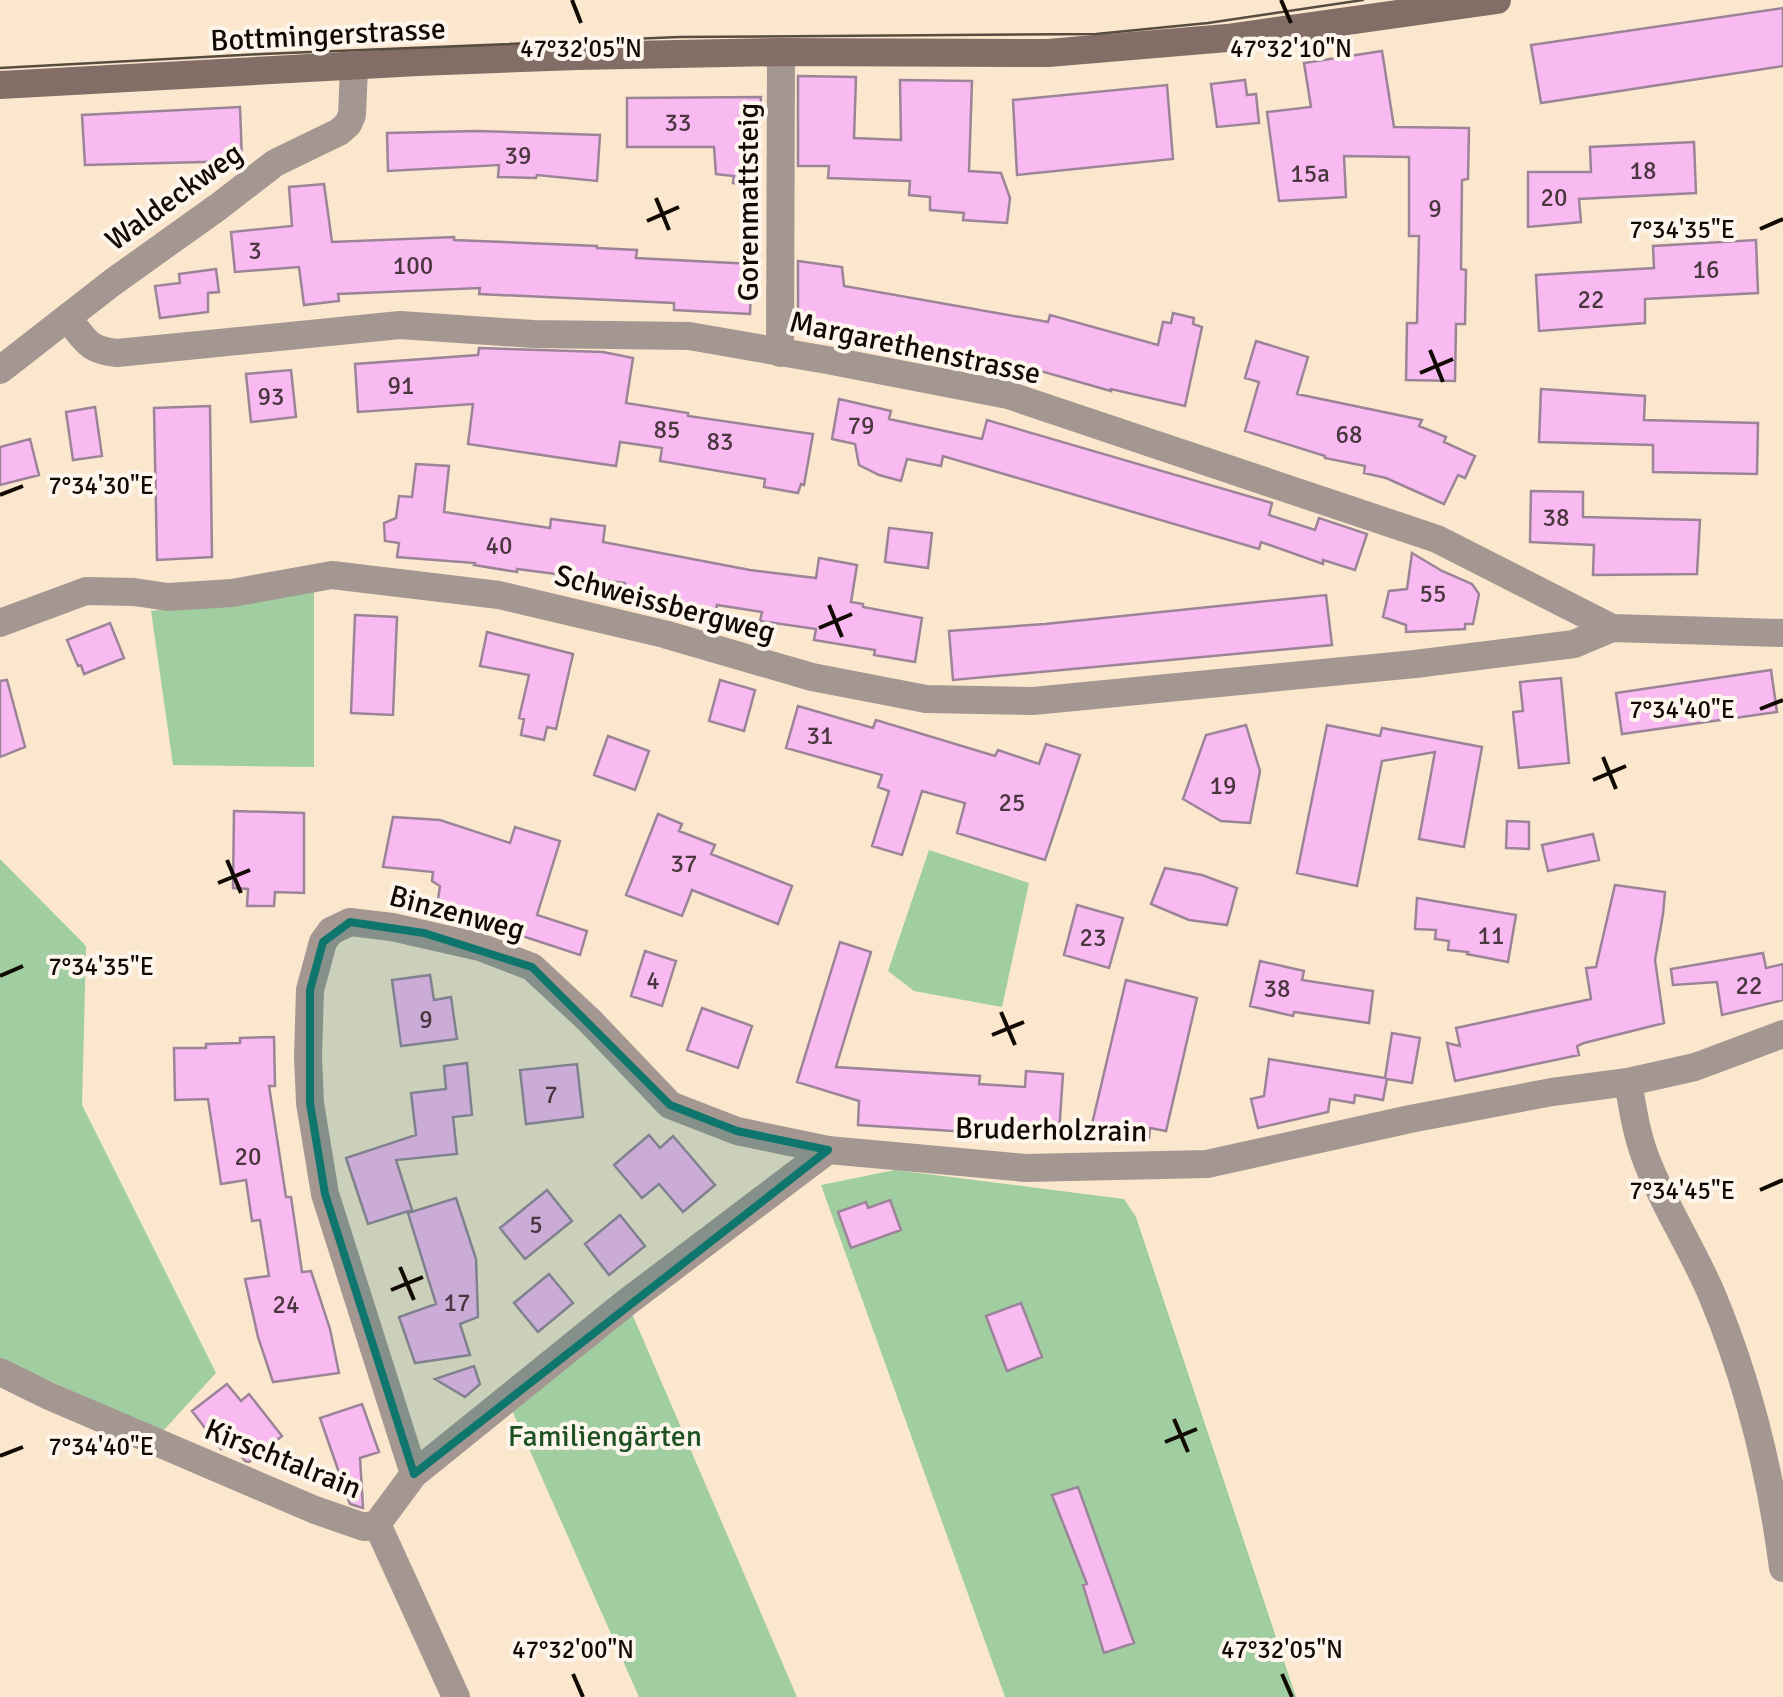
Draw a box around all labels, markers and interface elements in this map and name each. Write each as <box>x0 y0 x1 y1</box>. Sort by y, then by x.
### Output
street label: Bottmingerstrasse <box>209 10 447 60</box>
text: 47°32'05"N <box>520 33 642 64</box>
text: 47°32'10"N <box>1230 33 1352 64</box>
street label: Gorenmattsteig <box>730 103 767 301</box>
house number: 33 <box>664 107 692 138</box>
street label: Waldeckweg <box>98 135 250 259</box>
house number: 39 <box>504 140 532 171</box>
house number: 18 <box>1629 155 1657 186</box>
house number: 15a <box>1290 158 1330 189</box>
house number: 20 <box>1540 182 1568 213</box>
house number: 9 <box>1428 193 1442 224</box>
text: 7°34'35"E <box>1629 214 1735 245</box>
house number: 3 <box>248 235 262 266</box>
house number: 100 <box>393 250 433 281</box>
house number: 16 <box>1692 254 1720 285</box>
house number: 22 <box>1577 284 1605 315</box>
street label: Margarethenstrasse <box>786 303 1044 393</box>
house number: 91 <box>387 370 415 401</box>
house number: 93 <box>257 381 285 412</box>
house number: 79 <box>847 410 875 441</box>
house number: 85 <box>653 414 681 445</box>
house number: 68 <box>1335 419 1363 450</box>
house number: 83 <box>706 426 734 457</box>
text: 7°34'30"E <box>48 470 154 501</box>
house number: 38 <box>1542 502 1570 533</box>
house number: 40 <box>485 530 513 561</box>
street label: Schweissbergweg <box>551 557 779 651</box>
house number: 55 <box>1419 578 1447 609</box>
text: 7°34'40"E <box>1629 694 1735 725</box>
house number: 31 <box>806 720 834 751</box>
house number: 19 <box>1209 770 1237 801</box>
house number: 25 <box>998 787 1026 818</box>
house number: 37 <box>670 848 698 879</box>
street label: Binzenweg <box>385 877 529 949</box>
house number: 11 <box>1477 920 1505 951</box>
house number: 23 <box>1079 922 1107 953</box>
text: 7°34'35"E <box>48 951 154 982</box>
house number: 4 <box>646 965 660 996</box>
house number: 22 <box>1735 970 1763 1001</box>
house number: 38 <box>1263 973 1291 1004</box>
house number: 9 <box>419 1004 433 1035</box>
house number: 7 <box>544 1079 558 1110</box>
street label: Bruderholzrain <box>955 1110 1147 1150</box>
house number: 20 <box>234 1141 262 1172</box>
text: 7°34'45"E <box>1629 1175 1735 1206</box>
house number: 5 <box>529 1209 543 1240</box>
house number: 17 <box>443 1287 471 1318</box>
house number: 24 <box>272 1289 300 1320</box>
street label: Kirschtalrain <box>199 1411 367 1507</box>
park label: Familiengärten <box>508 1418 702 1455</box>
text: 7°34'40"E <box>48 1431 154 1462</box>
text: 47°32'00"N <box>512 1634 634 1665</box>
text: 47°32'05"N <box>1221 1634 1343 1665</box>

